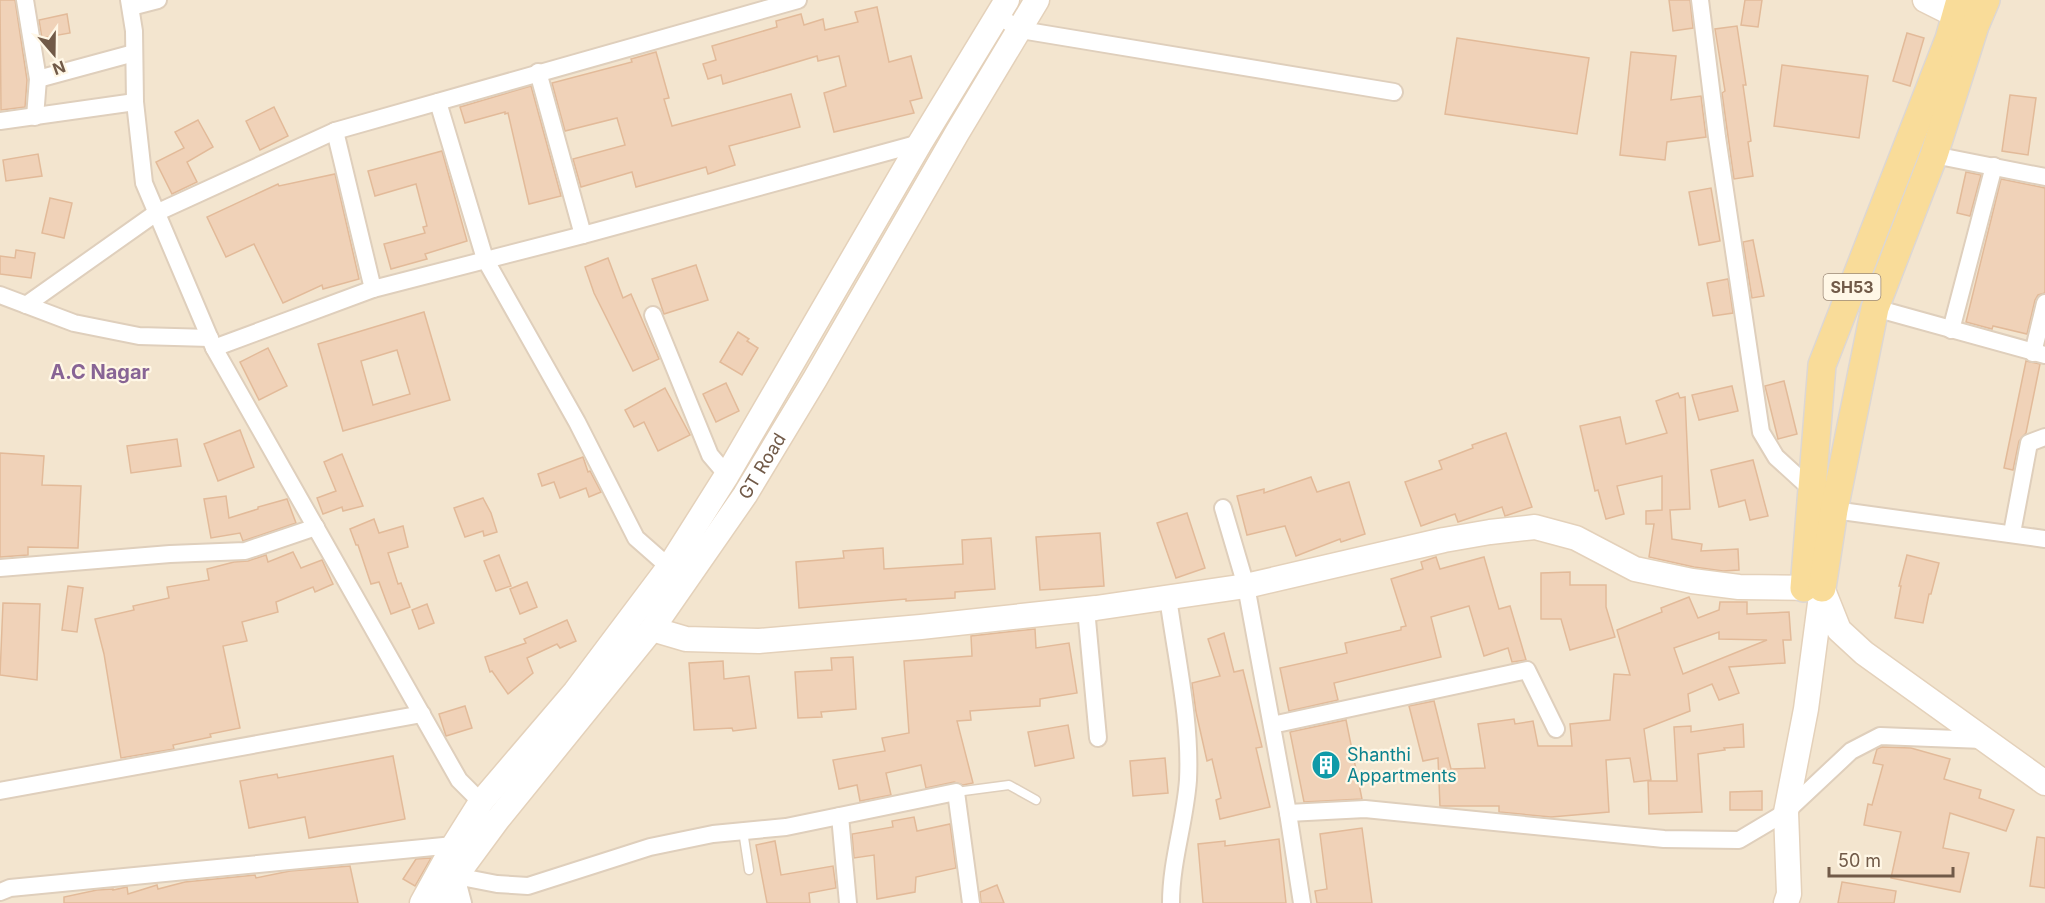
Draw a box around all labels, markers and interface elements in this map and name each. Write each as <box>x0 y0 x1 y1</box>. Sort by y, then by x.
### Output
north arrow <box>24 24 84 84</box>
text: N <box>50 57 68 80</box>
road number: SH53 <box>1824 274 1880 300</box>
district label: A.C Nagar <box>50 360 150 384</box>
street label: GT Road <box>734 429 790 503</box>
place label: Shanthi Appartments <box>1347 744 1457 786</box>
building icon: Shanthi Appartments <box>1310 749 1342 781</box>
scale bar <box>1829 840 1954 878</box>
text: 50 m <box>1838 850 1881 871</box>

